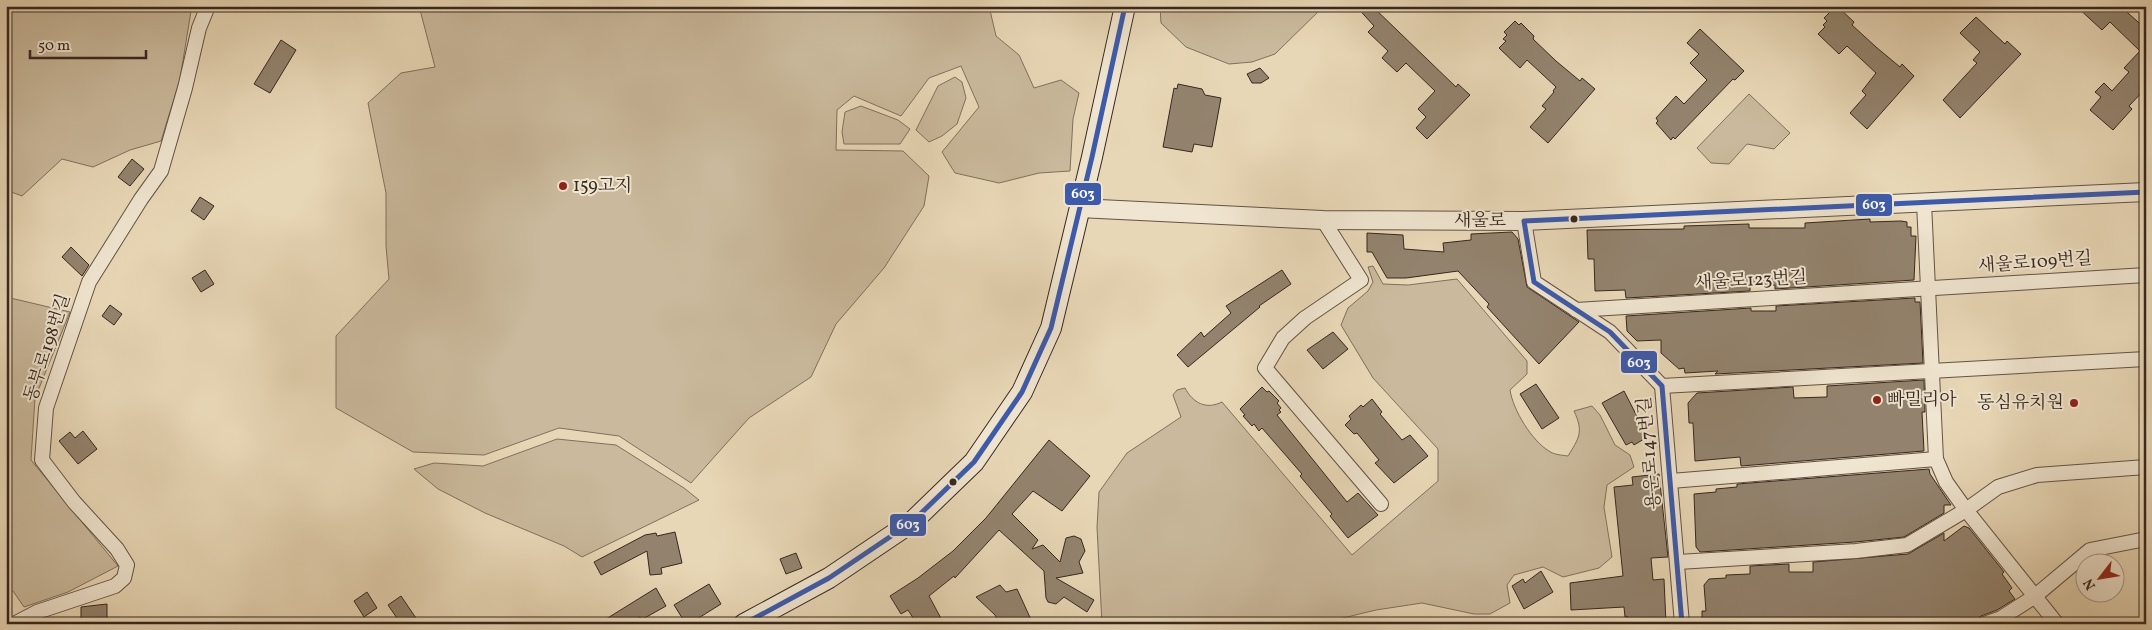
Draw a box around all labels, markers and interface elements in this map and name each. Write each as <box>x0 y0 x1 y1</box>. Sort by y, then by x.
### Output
scale bar <box>30 28 146 60</box>
text: 50 m <box>38 36 70 57</box>
place label: 159고지 <box>573 174 632 199</box>
marker: 159고지 <box>557 180 569 192</box>
line badge: 603 <box>1064 182 1102 206</box>
text: 603 <box>1071 185 1095 204</box>
line badge: 603 <box>1855 193 1893 217</box>
text: 603 <box>1862 196 1886 215</box>
street label: 새울로 <box>1454 209 1506 234</box>
unlabelled marker <box>1569 214 1579 224</box>
street label: 새울로109번길 <box>1977 247 2093 279</box>
street label: 새울로123번길 <box>1694 266 1808 296</box>
street label: 동부로198번길 <box>19 291 77 405</box>
line badge: 603 <box>1620 350 1658 374</box>
text: 603 <box>1627 354 1651 373</box>
place label: 빠밀리아 <box>1887 388 1957 413</box>
place label: 동심유치원 <box>1977 391 2064 416</box>
marker: 빠밀리아 <box>1871 394 1883 406</box>
street label: 용운로147번길 <box>1633 395 1667 511</box>
marker: 동심유치원 <box>2068 397 2080 409</box>
unlabelled marker <box>948 477 958 487</box>
line badge: 603 <box>889 513 927 537</box>
text: 603 <box>896 516 920 535</box>
north arrow <box>2074 552 2124 602</box>
text: N <box>2079 575 2101 593</box>

